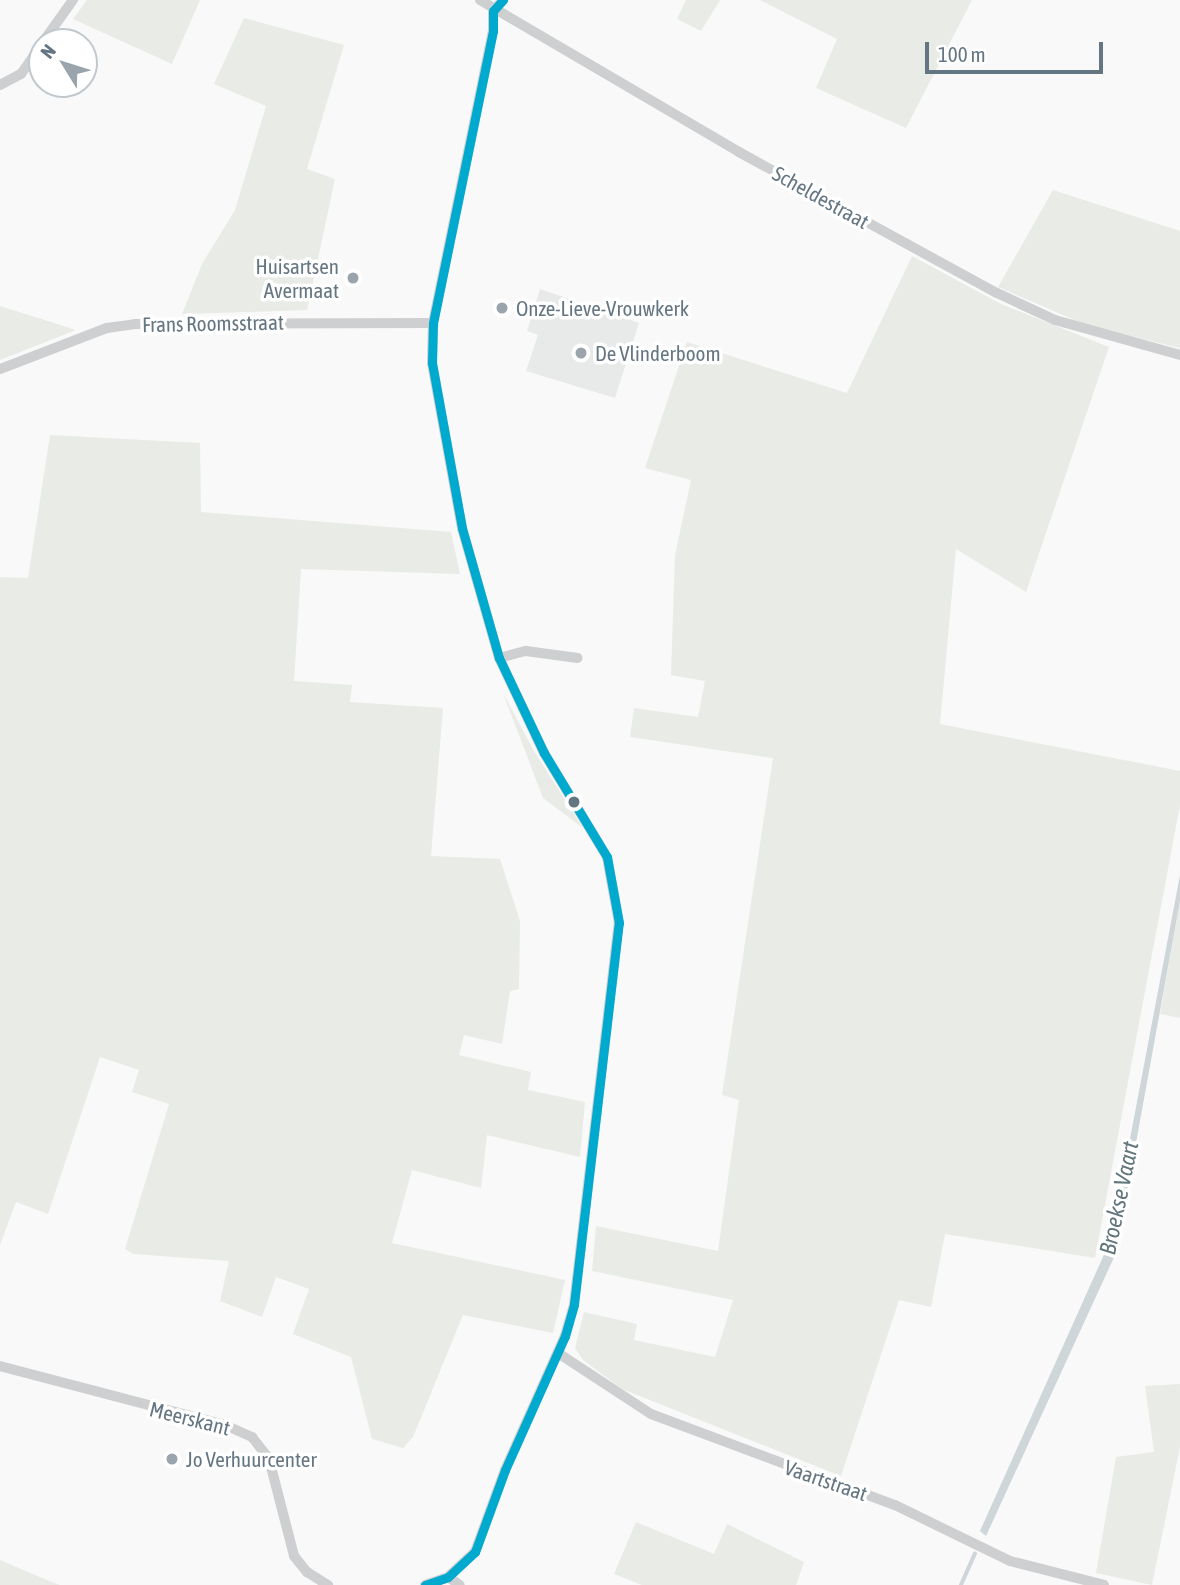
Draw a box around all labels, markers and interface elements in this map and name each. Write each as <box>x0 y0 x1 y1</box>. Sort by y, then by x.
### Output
north arrow <box>28 28 98 98</box>
scale bar <box>928 28 1106 72</box>
text: N <box>36 40 60 62</box>
text: 100 m <box>938 42 986 66</box>
street label: Scheldestraat <box>769 160 873 234</box>
place label: Huisartsen Avermaat <box>255 253 339 303</box>
marker: Huisartsen Avermaat <box>345 270 361 286</box>
place label: Onze-Lieve-Vrouwkerk <box>516 295 689 321</box>
marker: Onze-Lieve-Vrouwkerk <box>494 300 510 316</box>
street label: Frans Roomsstraat <box>142 309 284 337</box>
place label: De Vlinderboom <box>595 340 721 366</box>
marker: De Vlinderboom <box>573 345 589 361</box>
unlabelled marker <box>567 795 581 809</box>
water label: Broekse Vaart <box>1094 1139 1144 1257</box>
street label: Meerskant <box>147 1396 233 1440</box>
place label: Jo Verhuurcenter <box>186 1446 317 1472</box>
marker: Jo Verhuurcenter <box>164 1451 180 1467</box>
street label: Vaartstraat <box>781 1454 871 1506</box>

